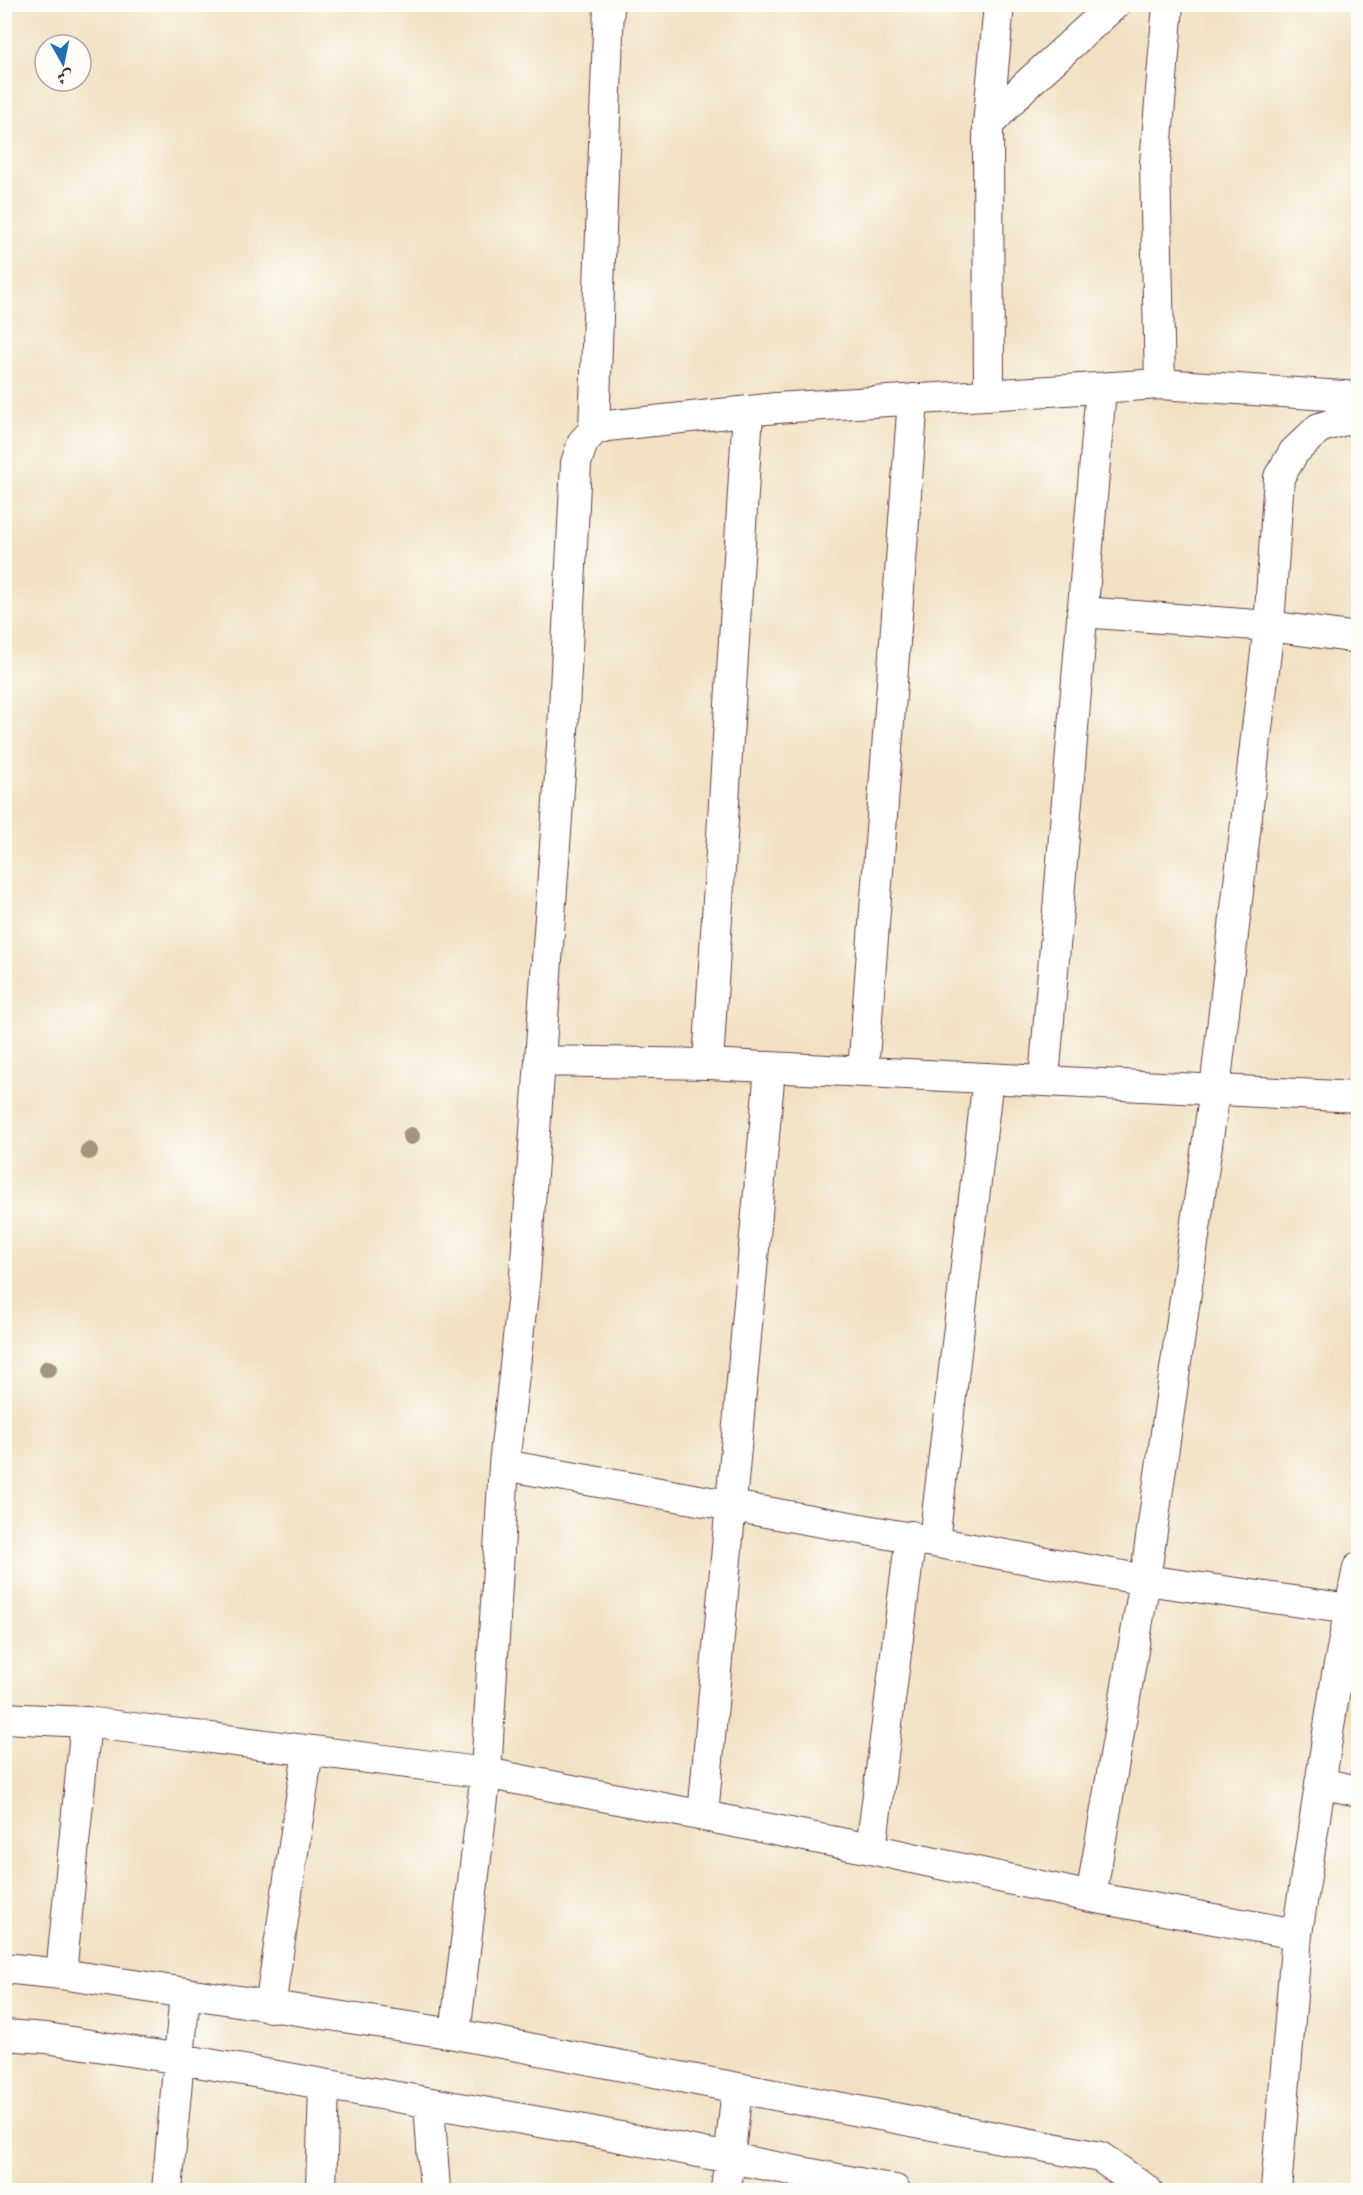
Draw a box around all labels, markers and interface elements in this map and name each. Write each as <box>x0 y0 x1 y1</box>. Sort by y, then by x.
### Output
north arrow <box>33 33 93 93</box>
text: ش <box>56 66 75 88</box>

